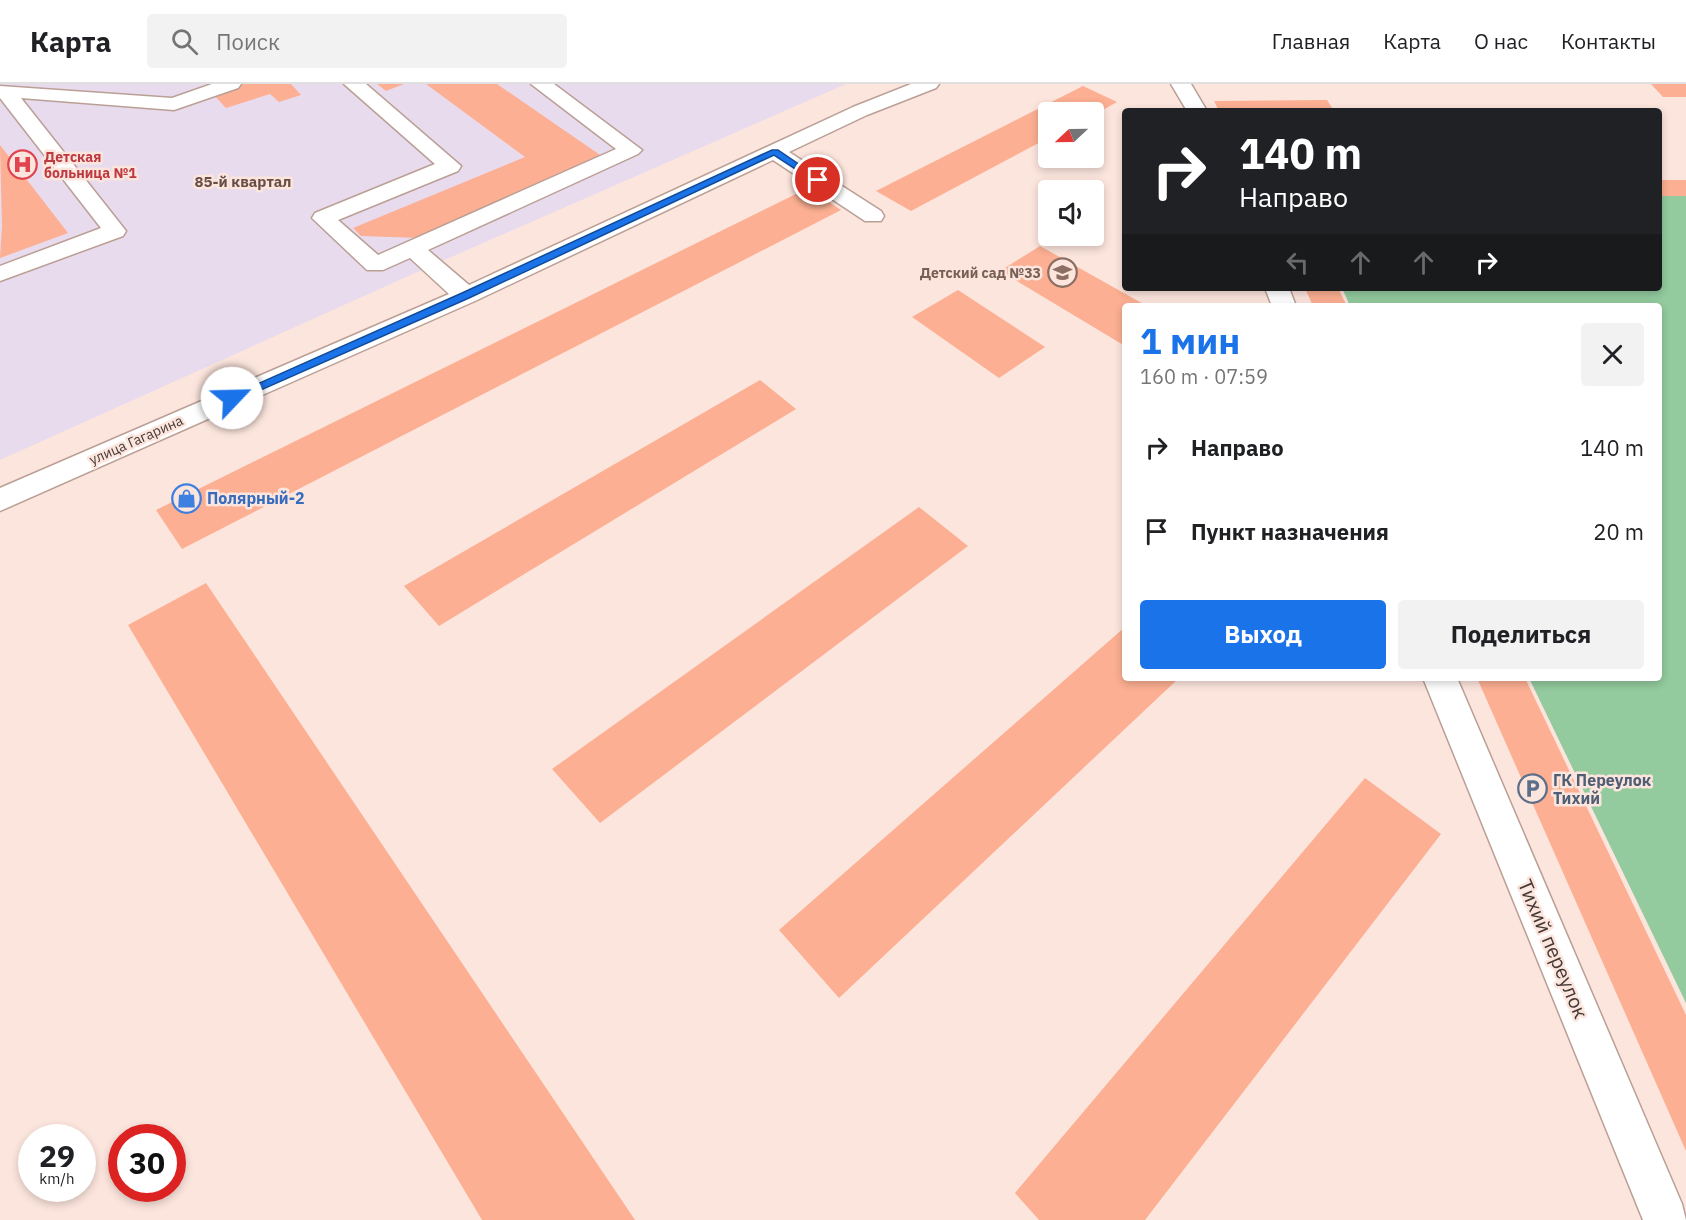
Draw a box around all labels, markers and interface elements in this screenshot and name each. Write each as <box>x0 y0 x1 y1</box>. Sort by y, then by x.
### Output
search box <box>147 14 567 68</box>
text: Карта <box>30 23 111 60</box>
icon: search <box>168 25 201 58</box>
text: Поиск <box>216 27 280 56</box>
text: Главная <box>1272 27 1350 55</box>
text: Карта <box>1383 27 1441 55</box>
text: О нас <box>1474 27 1528 55</box>
text: Контакты <box>1561 27 1656 55</box>
north arrow <box>1038 102 1104 168</box>
map controls <box>1038 102 1104 246</box>
text: 140 m <box>1239 126 1362 181</box>
icon: right <box>1140 132 1218 210</box>
place label: Детская больница №1 <box>44 148 137 182</box>
hospital icon: Детская больница №1 <box>7 149 39 181</box>
pin <box>792 154 843 205</box>
icon: arrive <box>801 163 834 196</box>
district label: 85-й квартал <box>195 172 291 191</box>
text: Направо <box>1239 179 1348 214</box>
button: sound <box>1038 180 1104 246</box>
icon: left <box>1281 246 1314 279</box>
icon: ahead <box>1344 246 1377 279</box>
icon: ahead <box>1407 246 1440 279</box>
icon: right <box>1470 246 1503 279</box>
school or university icon: Детский сад №33 <box>1046 257 1078 289</box>
place label: Детский сад №33 <box>920 264 1041 282</box>
text: 1 мин <box>1140 317 1240 364</box>
button: close <box>1581 323 1644 386</box>
text: 160 m · 07:59 <box>1140 363 1268 390</box>
position arrow <box>200 366 264 430</box>
street label: улица Гагарина <box>86 411 186 469</box>
icon: right <box>1140 431 1173 464</box>
text: Направо <box>1191 433 1284 462</box>
text: 140 m <box>1580 433 1644 462</box>
shop icon: Полярный-2 <box>170 482 202 514</box>
place label: Полярный-2 <box>207 488 305 508</box>
icon: arrive <box>1140 515 1173 548</box>
text: Пункт назначения <box>1191 517 1389 546</box>
text: 20 m <box>1593 517 1644 546</box>
button: Выход <box>1140 600 1386 669</box>
button: Поделиться <box>1398 600 1644 669</box>
place label: ГК Переулок Тихий <box>1553 770 1651 808</box>
parking icon: ГК Переулок Тихий <box>1516 773 1548 805</box>
street label: Тихий переулок <box>1512 875 1595 1023</box>
speed limit sign: 30 <box>108 1124 186 1202</box>
text: 29 <box>39 1136 75 1175</box>
text: km/h <box>39 1169 75 1188</box>

